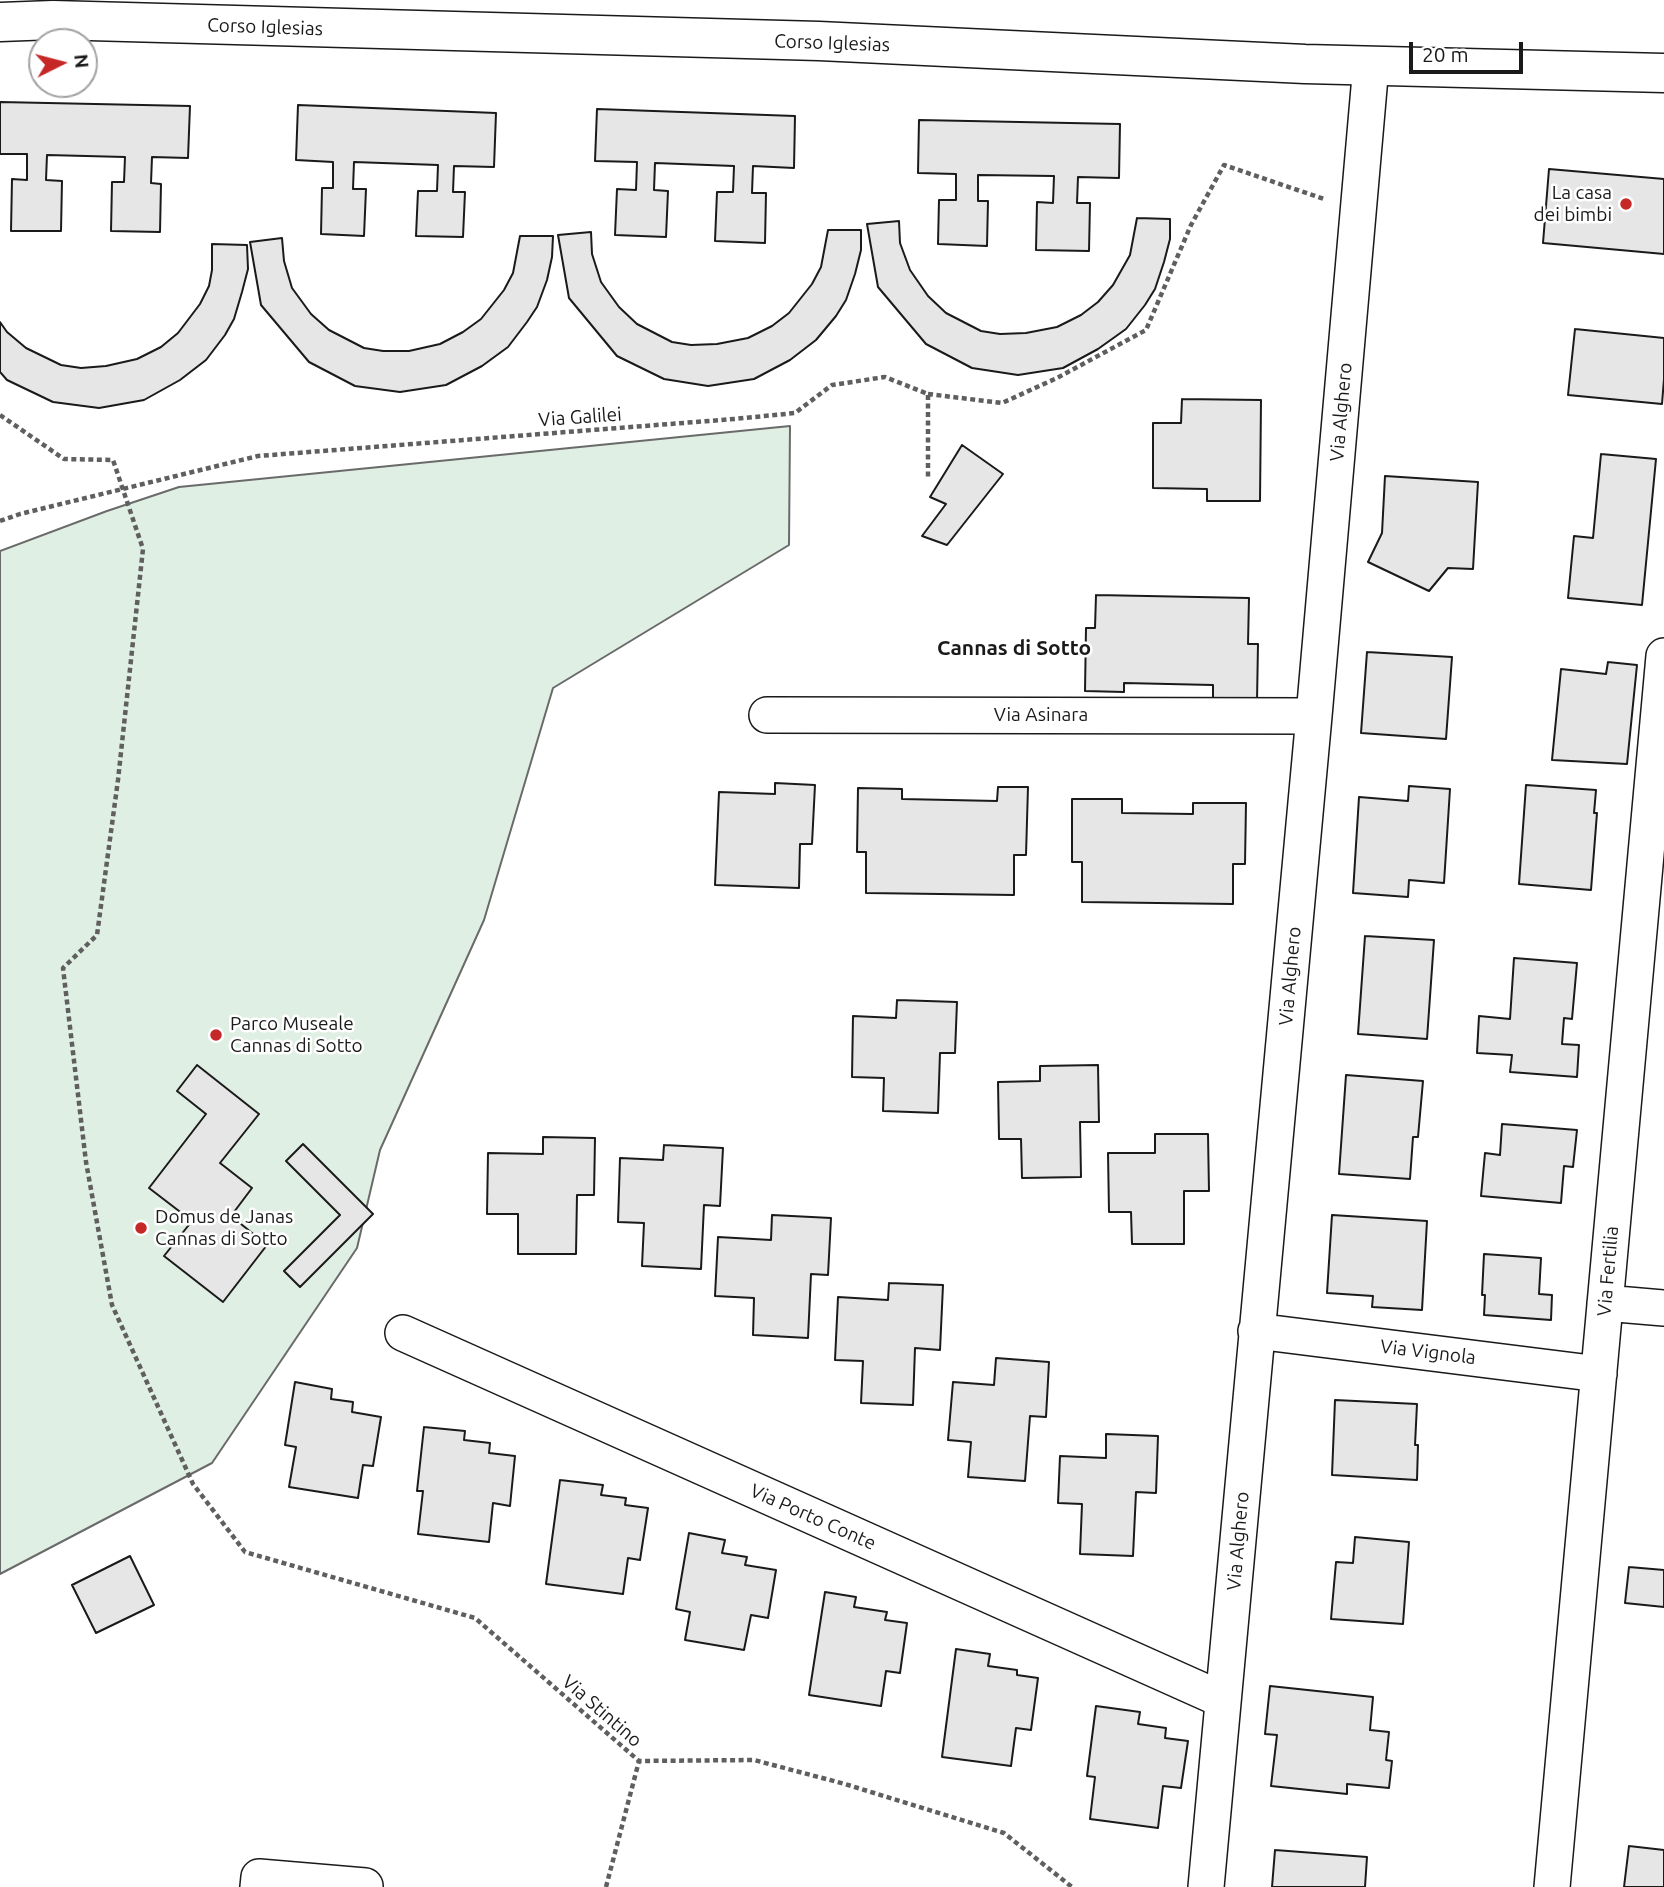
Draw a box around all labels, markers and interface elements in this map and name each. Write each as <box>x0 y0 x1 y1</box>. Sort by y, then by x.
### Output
street label: Corso Iglesias <box>207 14 323 40</box>
north arrow <box>28 28 98 98</box>
scale bar <box>1412 28 1526 72</box>
street label: Corso Iglesias <box>774 30 890 56</box>
text: 20 m <box>1422 42 1469 66</box>
text: N <box>70 53 94 69</box>
place label: La casa dei bimbi <box>1534 182 1612 226</box>
marker: La casa dei bimbi <box>1618 196 1634 212</box>
street label: Via Alghero <box>1325 362 1357 462</box>
street label: Via Galilei <box>538 403 622 431</box>
district label: Cannas di Sotto <box>937 635 1091 661</box>
street label: Via Asinara <box>994 704 1088 726</box>
street label: Via Alghero <box>1274 926 1306 1026</box>
place label: Parco Museale Cannas di Sotto <box>230 1013 363 1057</box>
marker: Parco Museale Cannas di Sotto <box>208 1027 224 1043</box>
place label: Domus de Janas Cannas di Sotto <box>155 1206 293 1250</box>
marker: Domus de Janas Cannas di Sotto <box>133 1220 149 1236</box>
street label: Via Fertilia <box>1593 1225 1623 1317</box>
street label: Via Vignola <box>1379 1335 1477 1369</box>
street label: Via Porto Conte <box>747 1479 879 1555</box>
street label: Via Alghero <box>1222 1491 1254 1591</box>
street label: Via Stintino <box>557 1670 647 1752</box>

